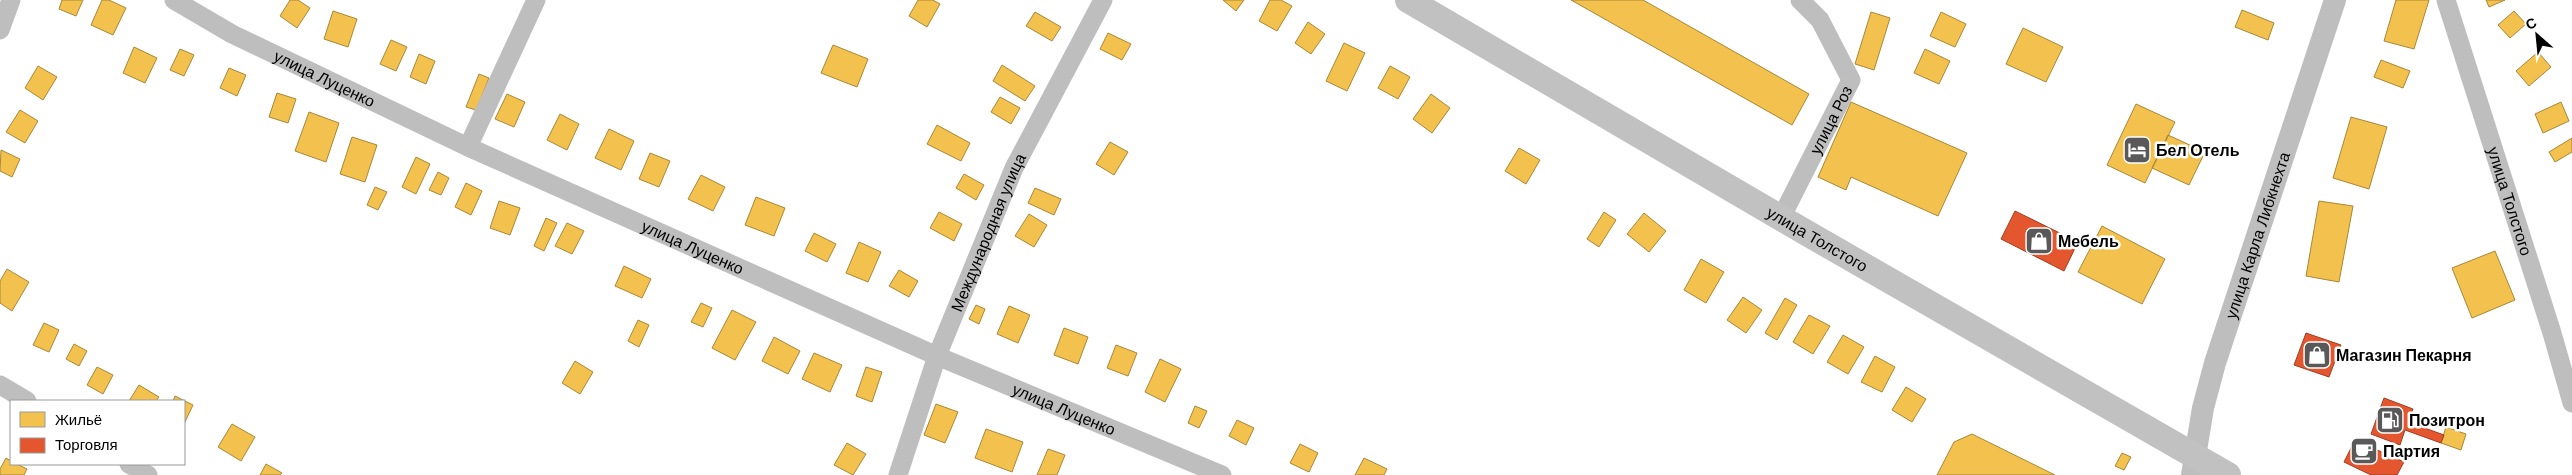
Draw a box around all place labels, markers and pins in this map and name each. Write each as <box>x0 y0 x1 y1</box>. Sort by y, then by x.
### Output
hotel icon: Бел Отель <box>2122 135 2152 165</box>
place label: Бел Отель <box>2156 140 2240 161</box>
shop icon: Мебель <box>2024 226 2054 256</box>
place label: Мебель <box>2058 231 2119 252</box>
shop icon: Магазин Пекарня <box>2302 340 2332 370</box>
place label: Магазин Пекарня <box>2336 345 2471 366</box>
fuel station icon: Позитрон <box>2375 405 2405 435</box>
place label: Позитрон <box>2409 410 2485 431</box>
cafe icon: Партия <box>2349 436 2379 466</box>
place label: Партия <box>2383 441 2440 462</box>

